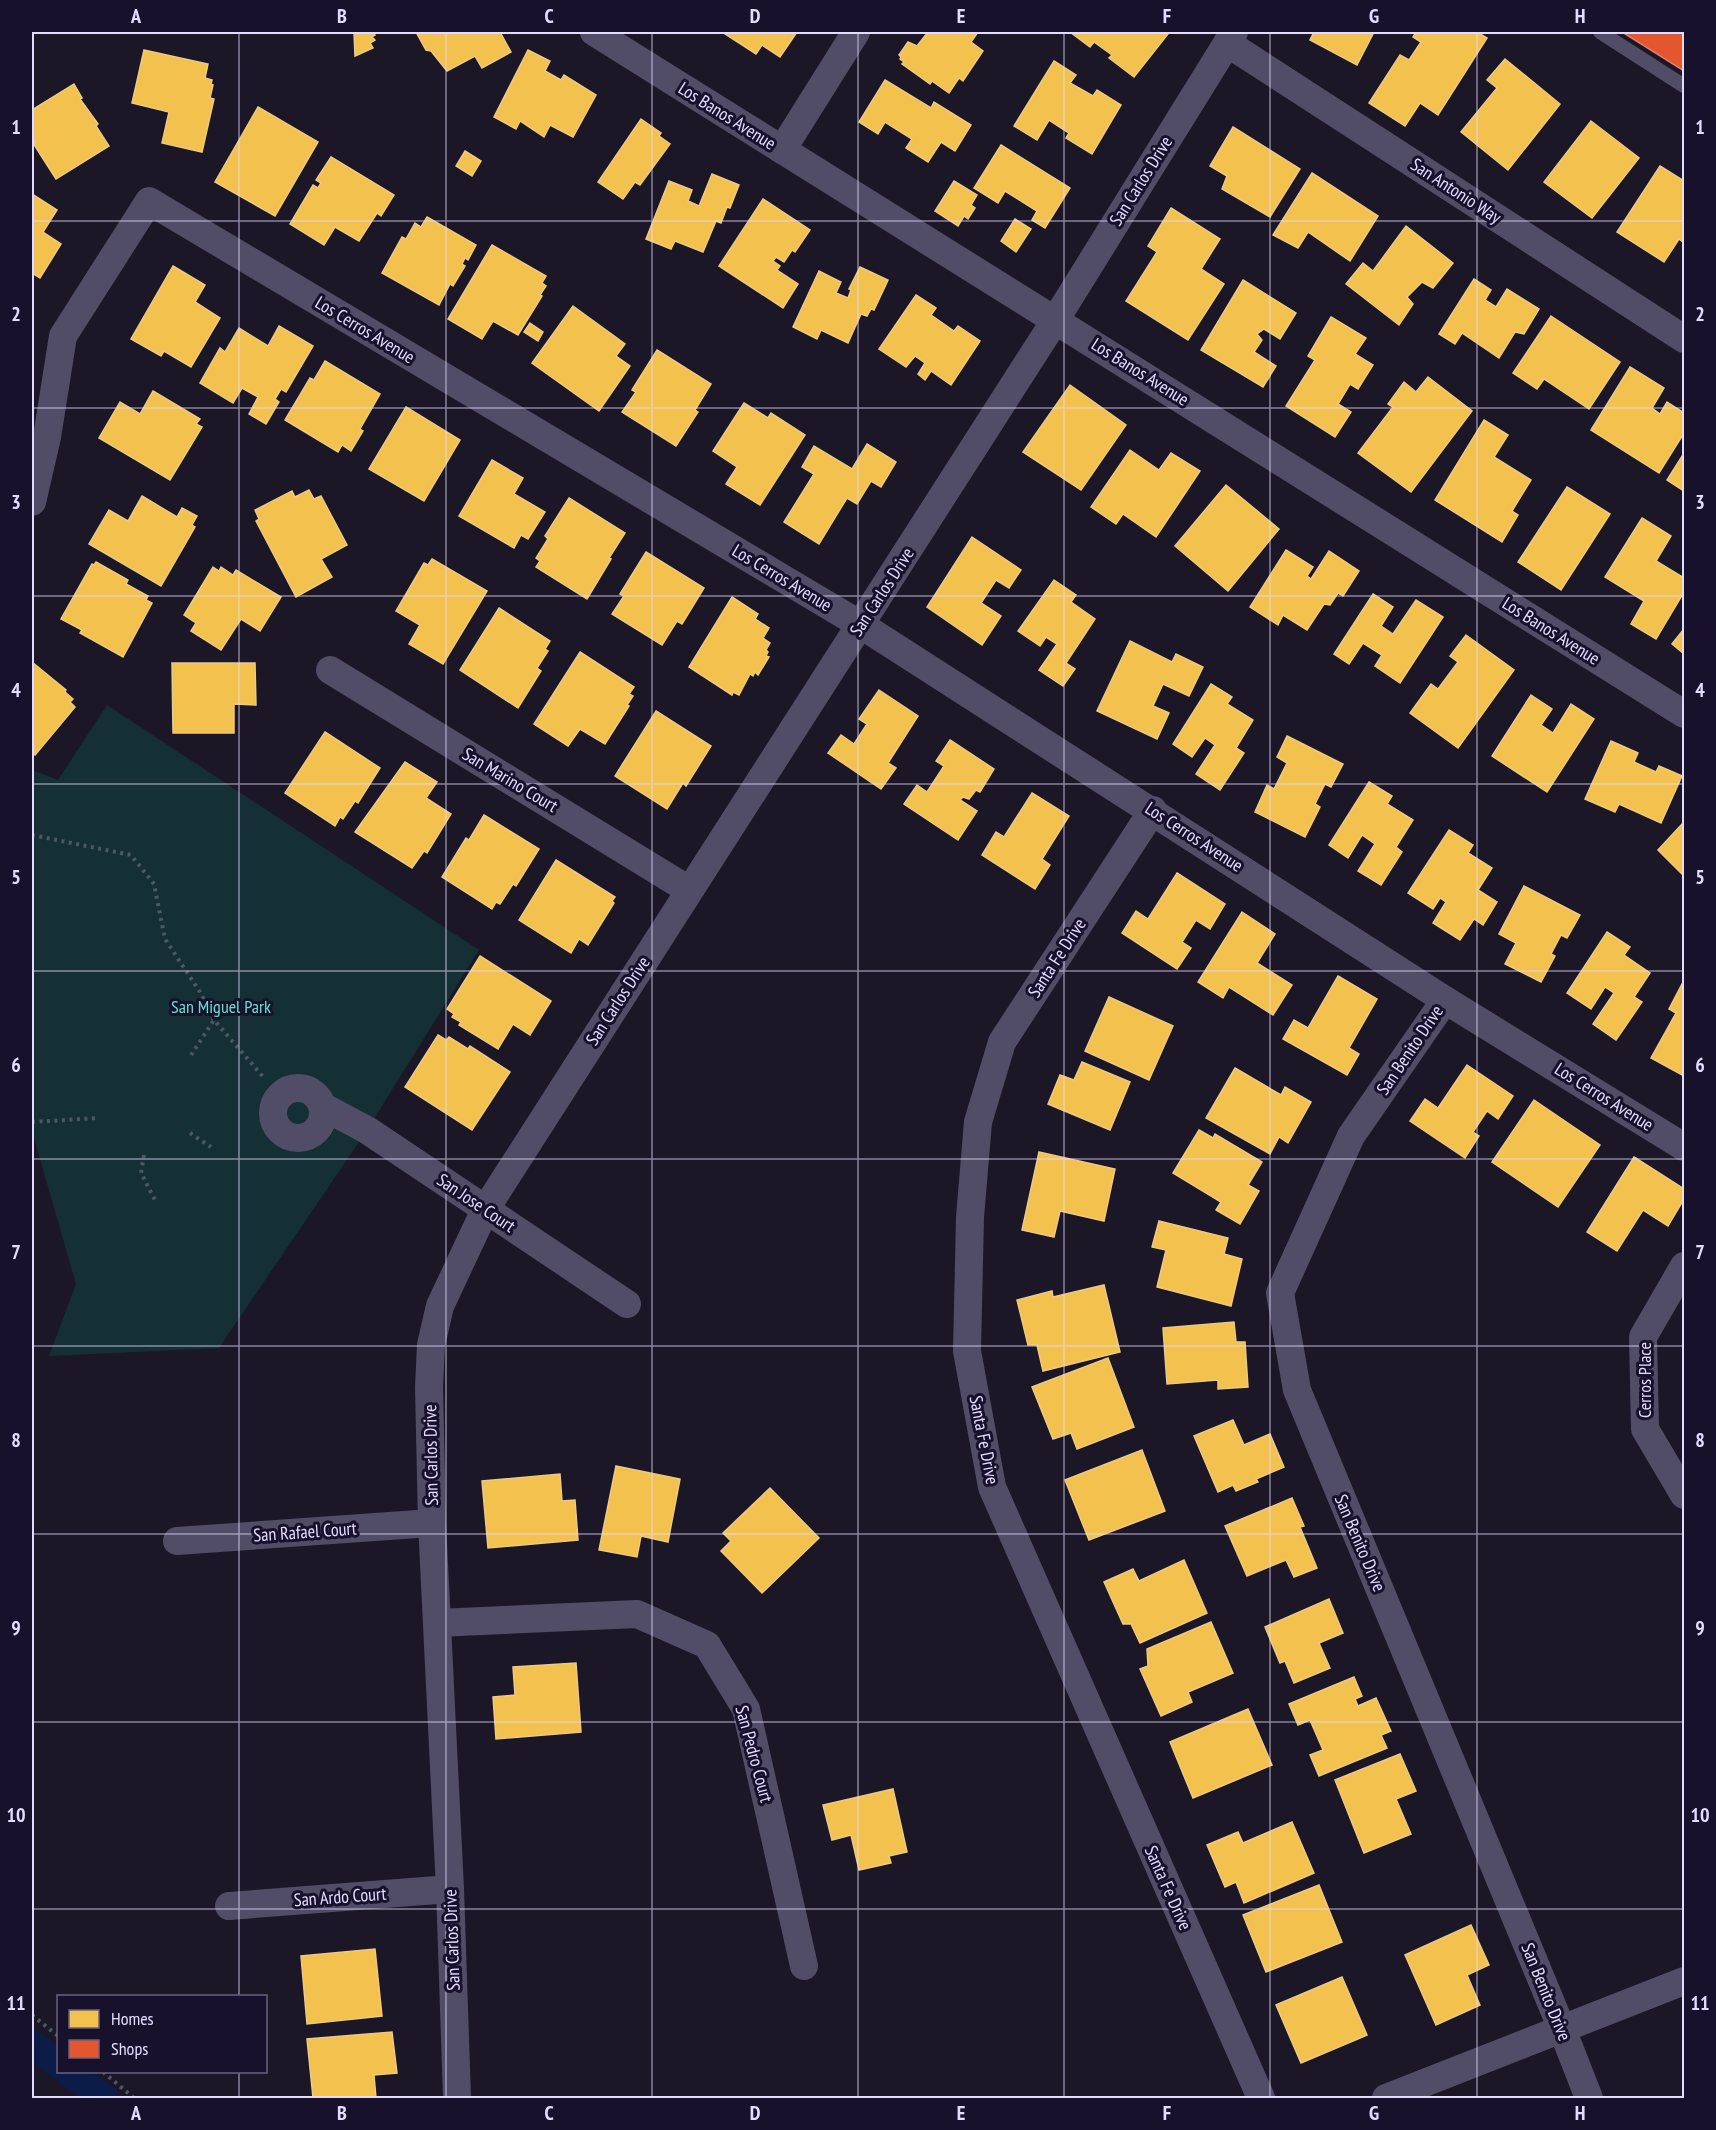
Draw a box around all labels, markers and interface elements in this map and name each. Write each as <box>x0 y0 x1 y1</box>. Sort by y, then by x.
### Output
text: A <box>130 3 142 29</box>
text: B <box>337 3 347 29</box>
text: C <box>544 3 554 29</box>
text: D <box>750 3 761 29</box>
text: E <box>957 3 965 29</box>
text: F <box>1163 3 1171 29</box>
text: G <box>1369 3 1379 29</box>
text: H <box>1575 3 1585 29</box>
street label: Los Banos Avenue <box>674 77 780 155</box>
text: 1 <box>11 114 21 140</box>
text: 1 <box>1695 114 1705 140</box>
street label: San Carlos Drive <box>1104 132 1177 230</box>
street label: San Antonio Way <box>1407 153 1506 229</box>
street label: Los Cerros Avenue <box>311 291 419 368</box>
text: 2 <box>11 301 21 327</box>
text: 2 <box>1695 301 1705 327</box>
street label: Los Banos Avenue <box>1087 333 1193 411</box>
text: 3 <box>11 489 21 515</box>
text: 3 <box>1695 489 1705 515</box>
street label: Los Cerros Avenue <box>728 539 836 616</box>
street label: San Carlos Drive <box>844 543 919 640</box>
street label: Los Banos Avenue <box>1498 592 1604 670</box>
text: 4 <box>11 677 21 703</box>
text: 4 <box>1695 677 1705 703</box>
street label: San Marino Court <box>458 742 562 817</box>
street label: Los Cerros Avenue <box>1141 796 1248 877</box>
text: 5 <box>11 864 21 890</box>
text: 5 <box>1695 864 1705 890</box>
street label: Santa Fe Drive <box>1022 914 1091 1002</box>
street label: San Carlos Drive <box>580 952 655 1049</box>
park label: San Miguel Park <box>171 995 271 1018</box>
street label: San Benito Drive <box>1371 1000 1448 1099</box>
text: 6 <box>11 1052 21 1078</box>
text: 6 <box>1695 1052 1705 1078</box>
street label: Los Cerros Avenue <box>1551 1057 1658 1136</box>
street label: San Jose Court <box>433 1168 520 1237</box>
text: 7 <box>11 1239 21 1265</box>
text: 7 <box>1695 1239 1705 1265</box>
street label: Cerros Place <box>1633 1342 1656 1418</box>
street label: Santa Fe Drive <box>965 1393 1004 1486</box>
street label: San Carlos Drive <box>418 1404 443 1506</box>
text: 8 <box>11 1427 21 1453</box>
text: 8 <box>1695 1427 1705 1453</box>
street label: San Benito Drive <box>1330 1491 1391 1595</box>
street label: San Rafael Court <box>253 1516 357 1547</box>
text: 9 <box>11 1615 21 1641</box>
text: 9 <box>1695 1615 1705 1641</box>
street label: San Pedro Court <box>730 1703 778 1805</box>
text: 10 <box>6 1802 26 1828</box>
text: 10 <box>1690 1802 1710 1828</box>
street label: Santa Fe Drive <box>1140 1842 1197 1934</box>
street label: San Ardo Court <box>293 1882 387 1911</box>
street label: San Carlos Drive <box>438 1889 465 1991</box>
street label: San Benito Drive <box>1516 1940 1577 2044</box>
text: 11 <box>6 1990 26 2016</box>
text: 11 <box>1690 1990 1710 2016</box>
legend <box>57 1995 267 2073</box>
text: Homes <box>111 2007 154 2030</box>
text: Shops <box>111 2037 148 2060</box>
text: A <box>130 2100 142 2126</box>
text: B <box>337 2100 347 2126</box>
text: C <box>544 2100 554 2126</box>
text: D <box>750 2100 761 2126</box>
text: E <box>957 2100 965 2126</box>
text: F <box>1163 2100 1171 2126</box>
text: G <box>1369 2100 1379 2126</box>
text: H <box>1575 2100 1585 2126</box>

